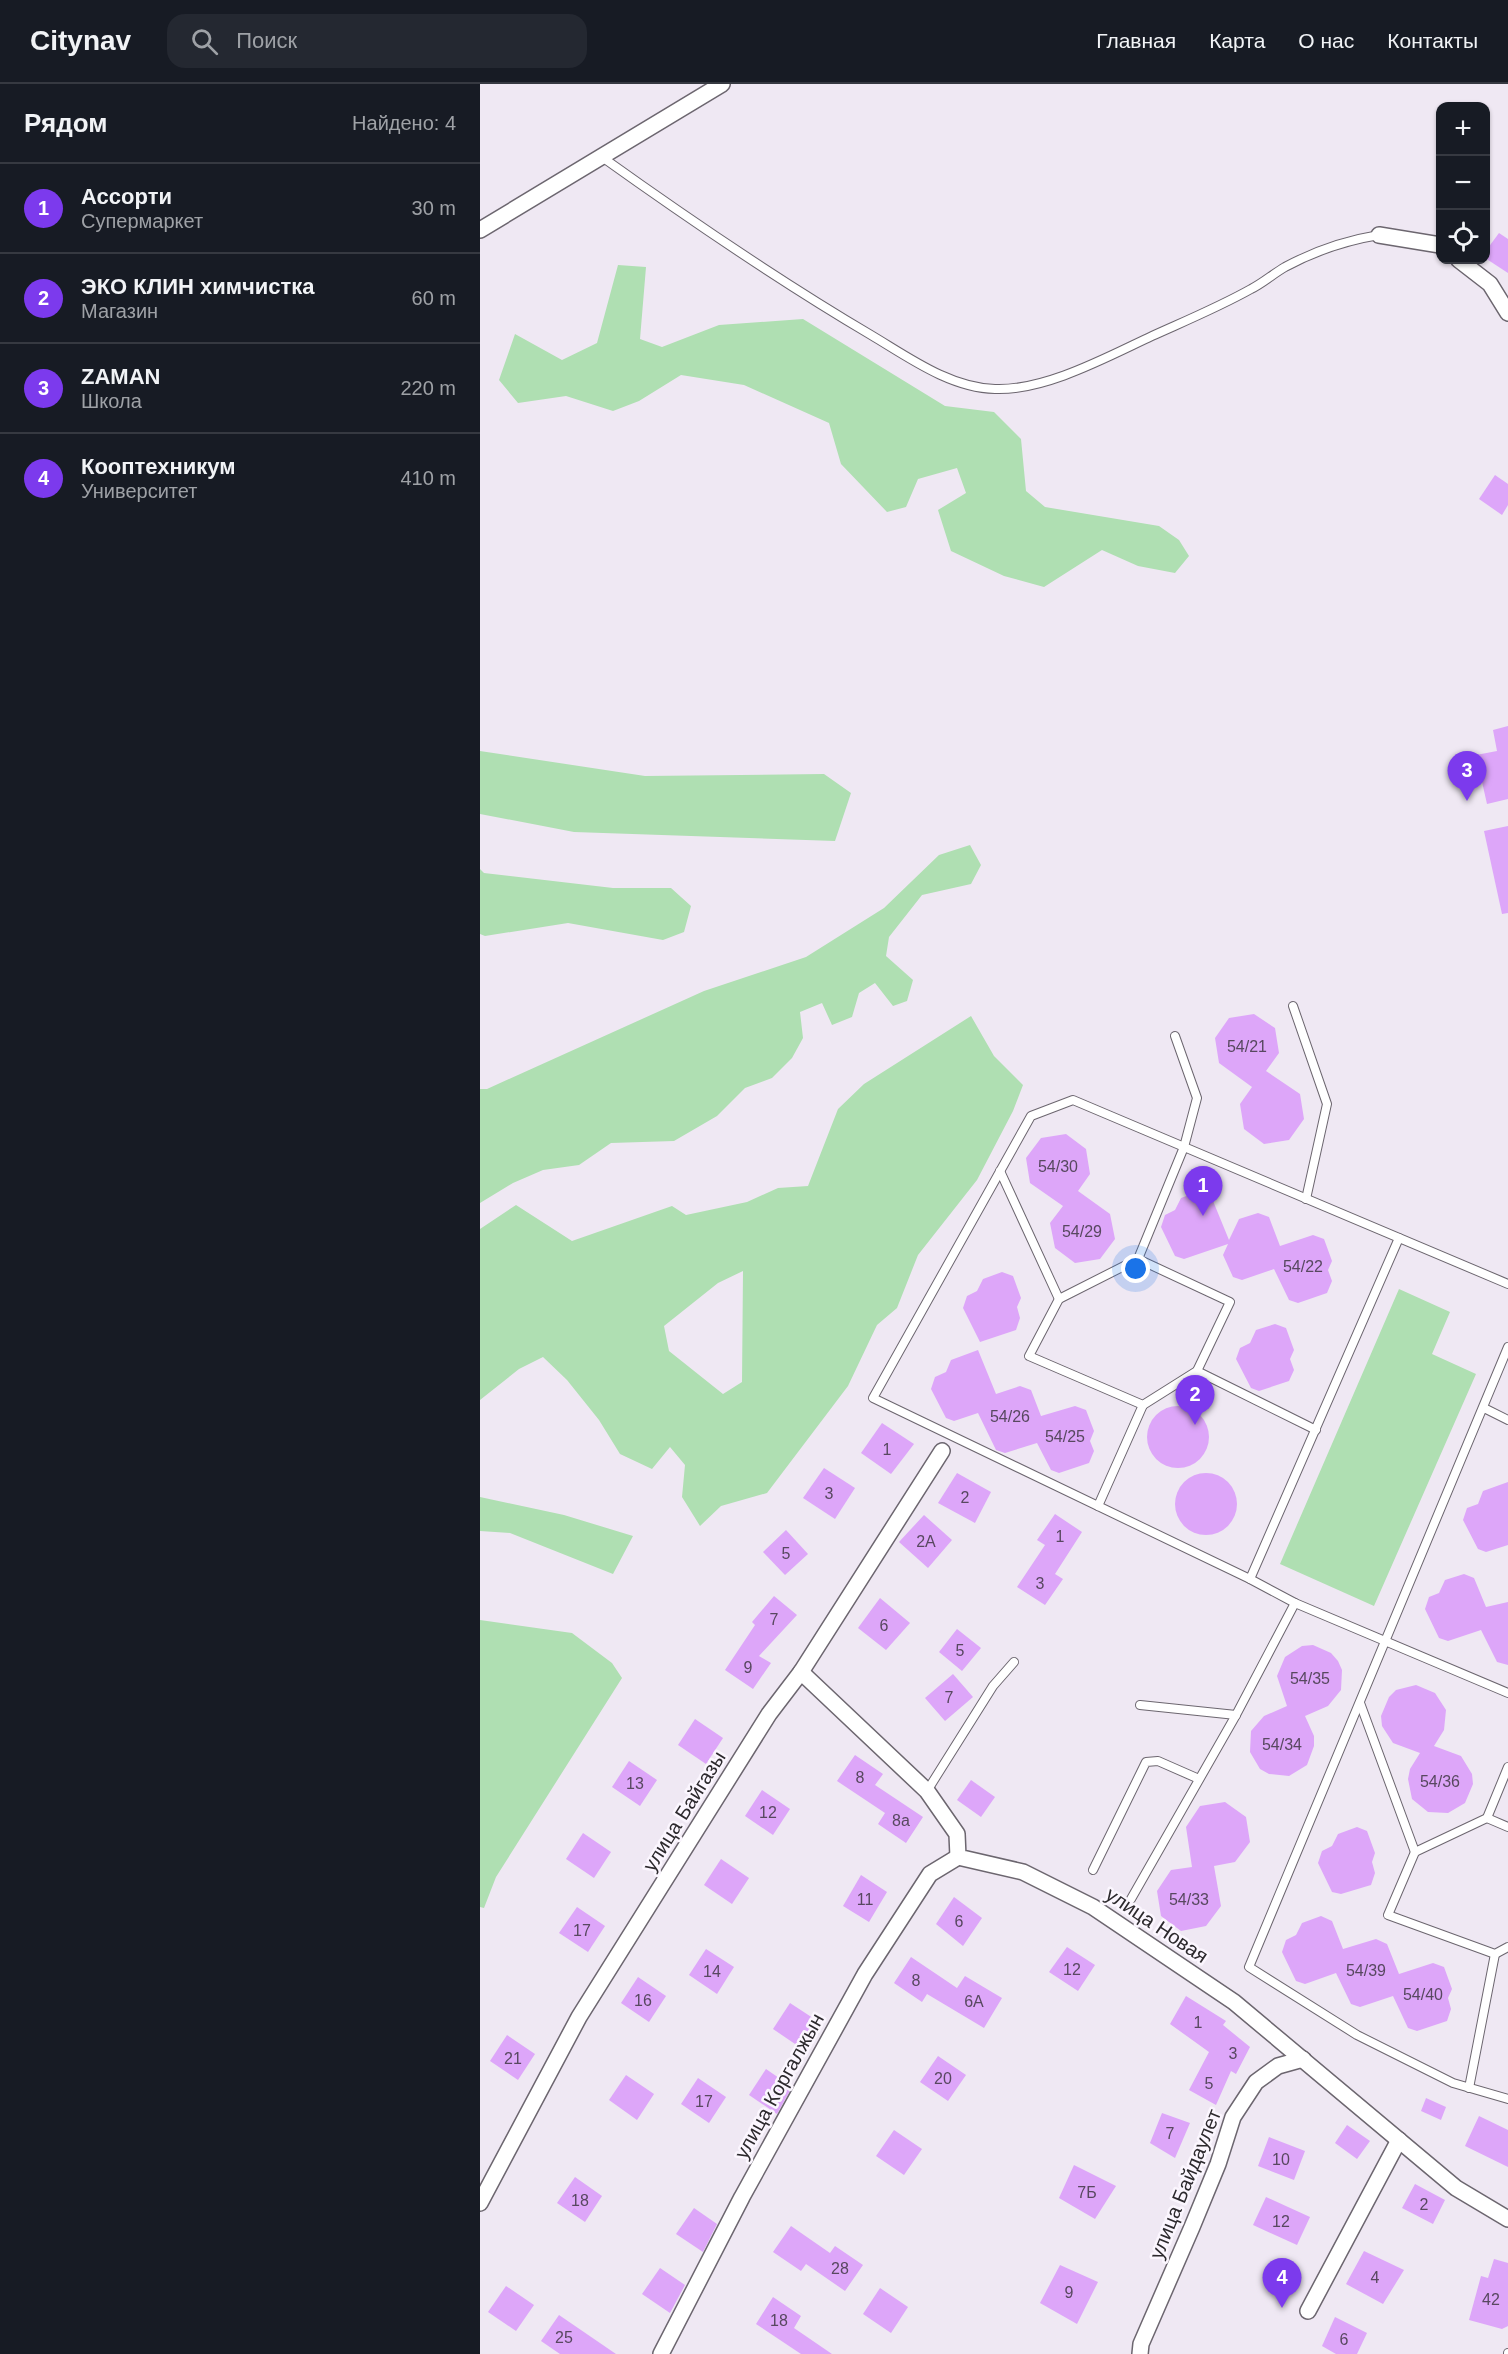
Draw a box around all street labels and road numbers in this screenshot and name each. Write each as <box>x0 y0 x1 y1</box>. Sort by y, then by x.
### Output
street label: улица Байгазы <box>638 1747 730 1875</box>
street label: улица Новая <box>1102 1883 1212 1967</box>
street label: улица Коргалжын <box>730 2009 828 2163</box>
street label: улица Байдаулет <box>1145 2106 1225 2262</box>

